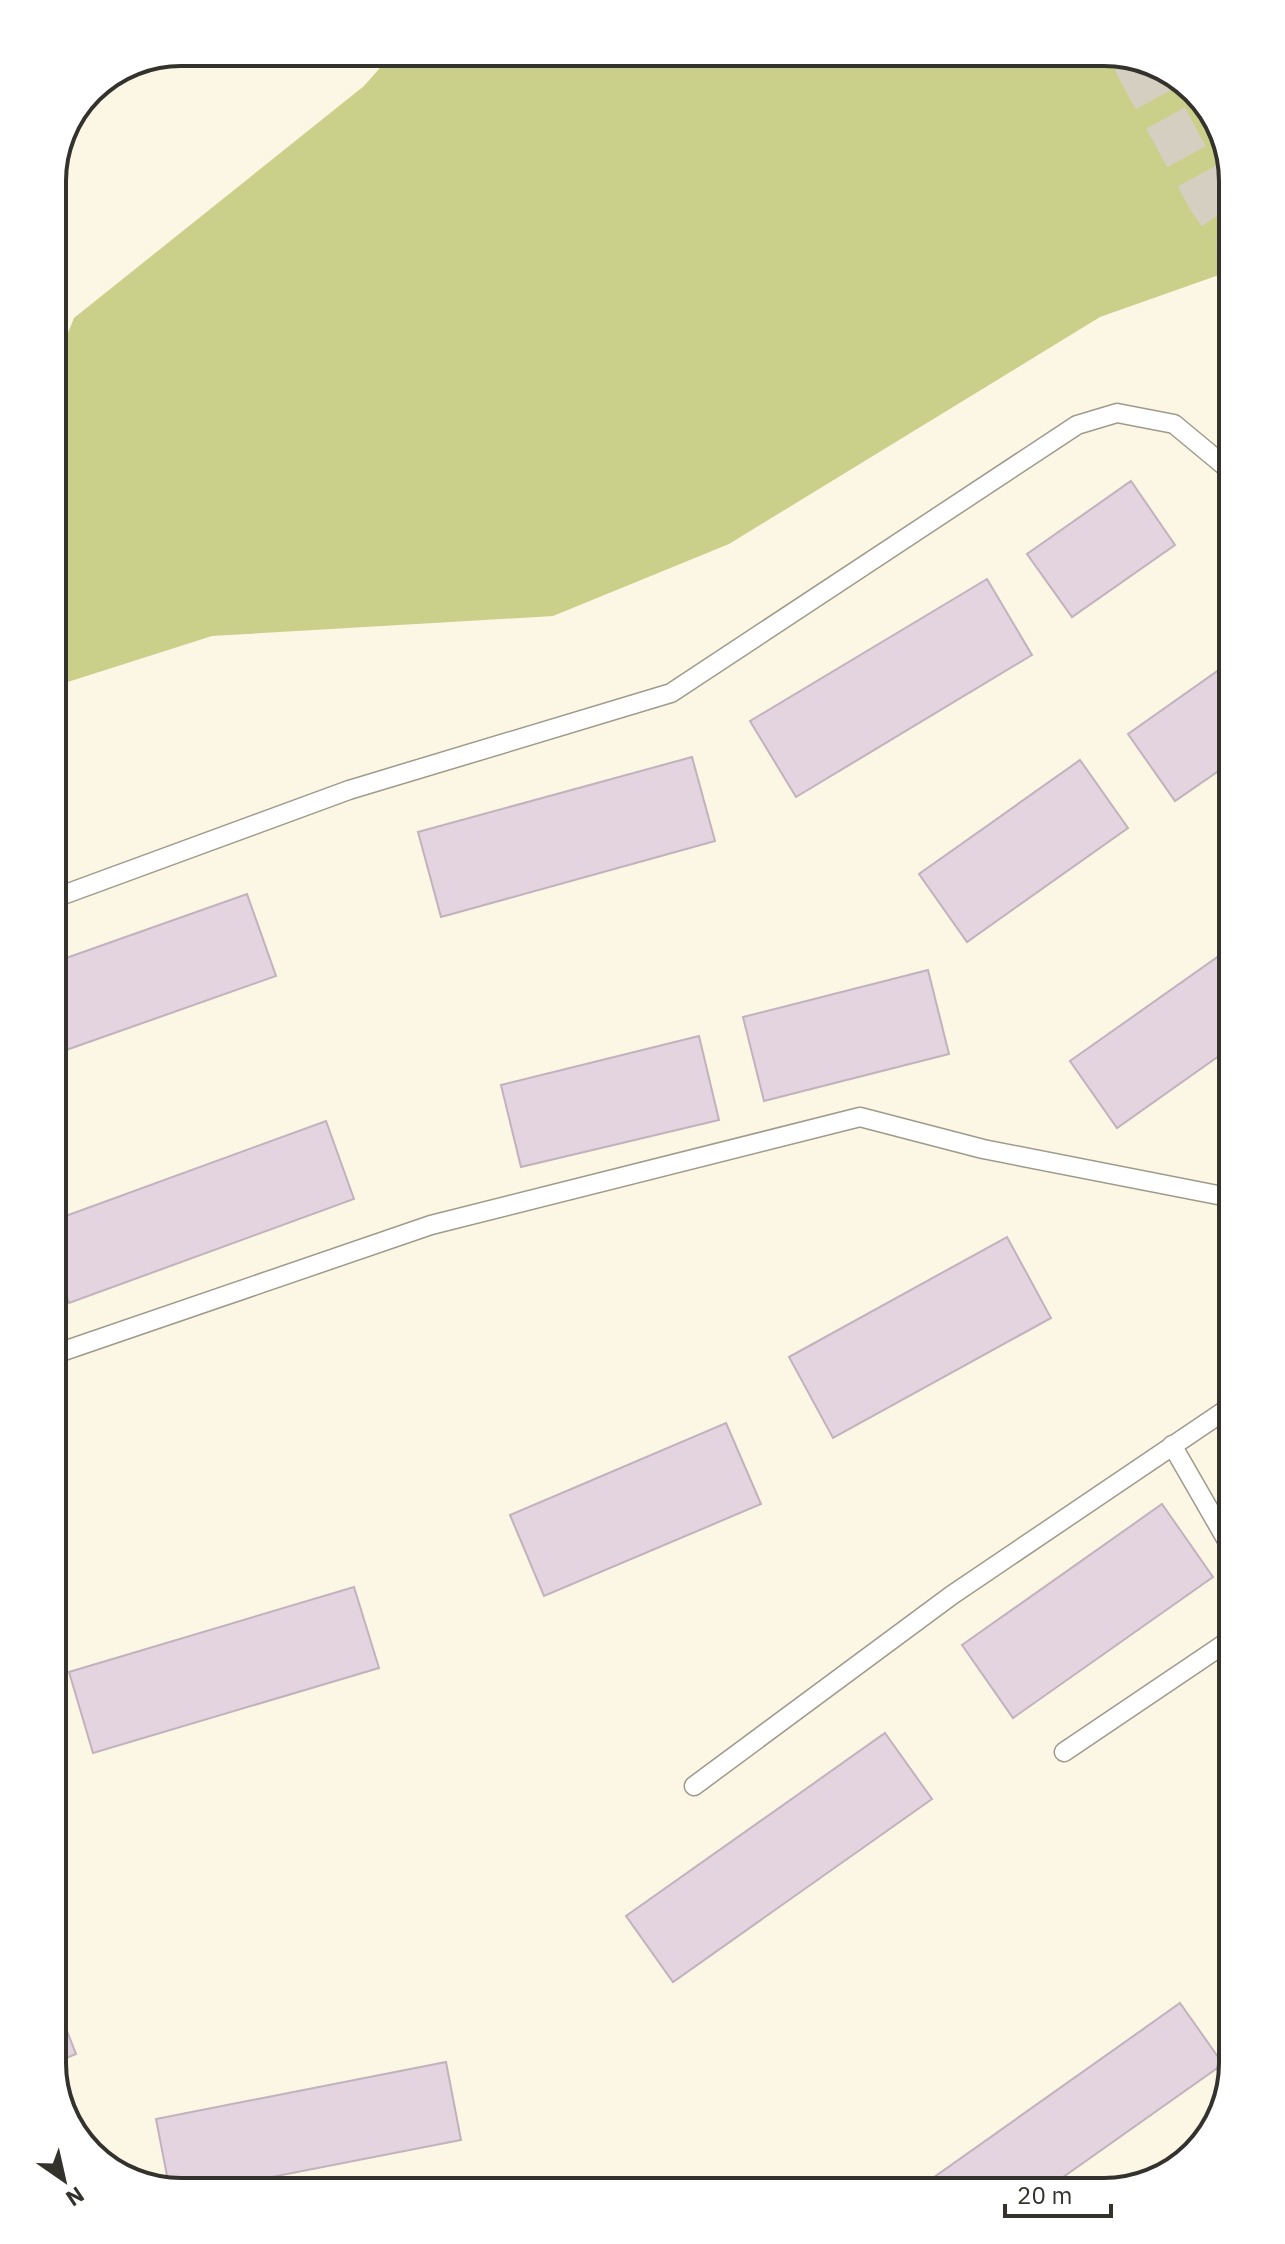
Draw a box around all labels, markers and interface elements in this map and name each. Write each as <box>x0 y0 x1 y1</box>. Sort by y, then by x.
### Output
north arrow <box>24 2140 104 2220</box>
scale bar <box>1005 2168 1111 2218</box>
text: 20 m <box>1017 2179 1072 2211</box>
text: N <box>61 2181 90 2213</box>

